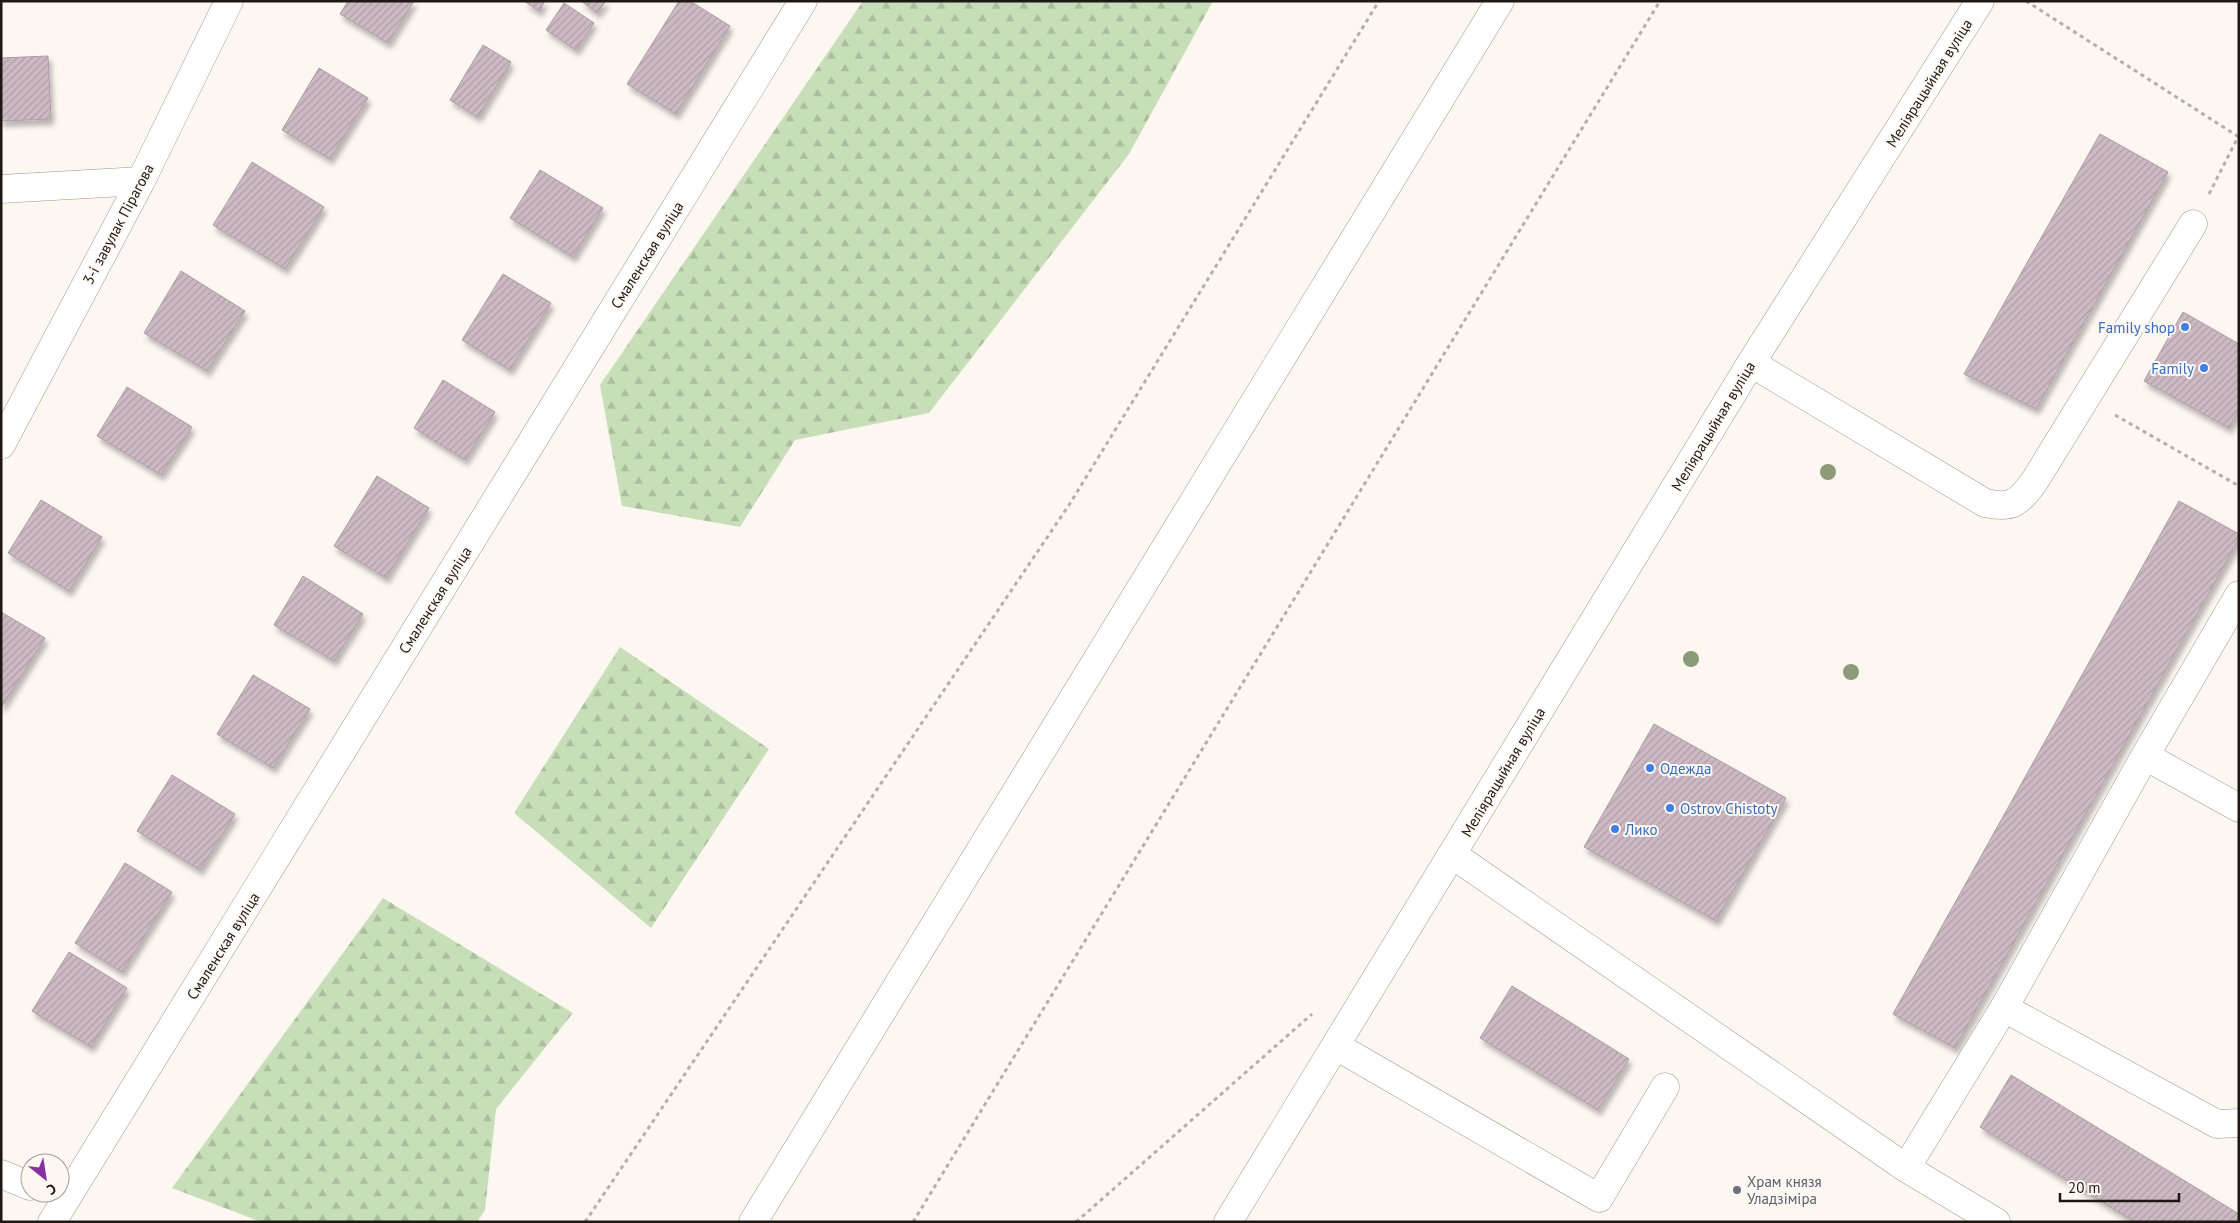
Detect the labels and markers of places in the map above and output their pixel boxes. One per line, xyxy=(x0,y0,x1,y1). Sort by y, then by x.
place label: Family shop xyxy=(2098,318,2175,337)
marker: Family shop xyxy=(2179,321,2191,333)
place label: Family xyxy=(2151,359,2194,378)
marker: Family xyxy=(2198,362,2210,374)
place label: Одежда xyxy=(1660,759,1711,778)
marker: Одежда xyxy=(1644,762,1656,774)
place label: Ostrov Chistoty xyxy=(1680,799,1777,818)
marker: Ostrov Chistoty xyxy=(1664,802,1676,814)
place label: Лико xyxy=(1624,820,1658,839)
marker: Лико xyxy=(1609,823,1621,835)
place label: Храм князя Уладзіміра xyxy=(1747,1172,1822,1208)
marker: Храм князя Уладзіміра xyxy=(1731,1184,1743,1196)

